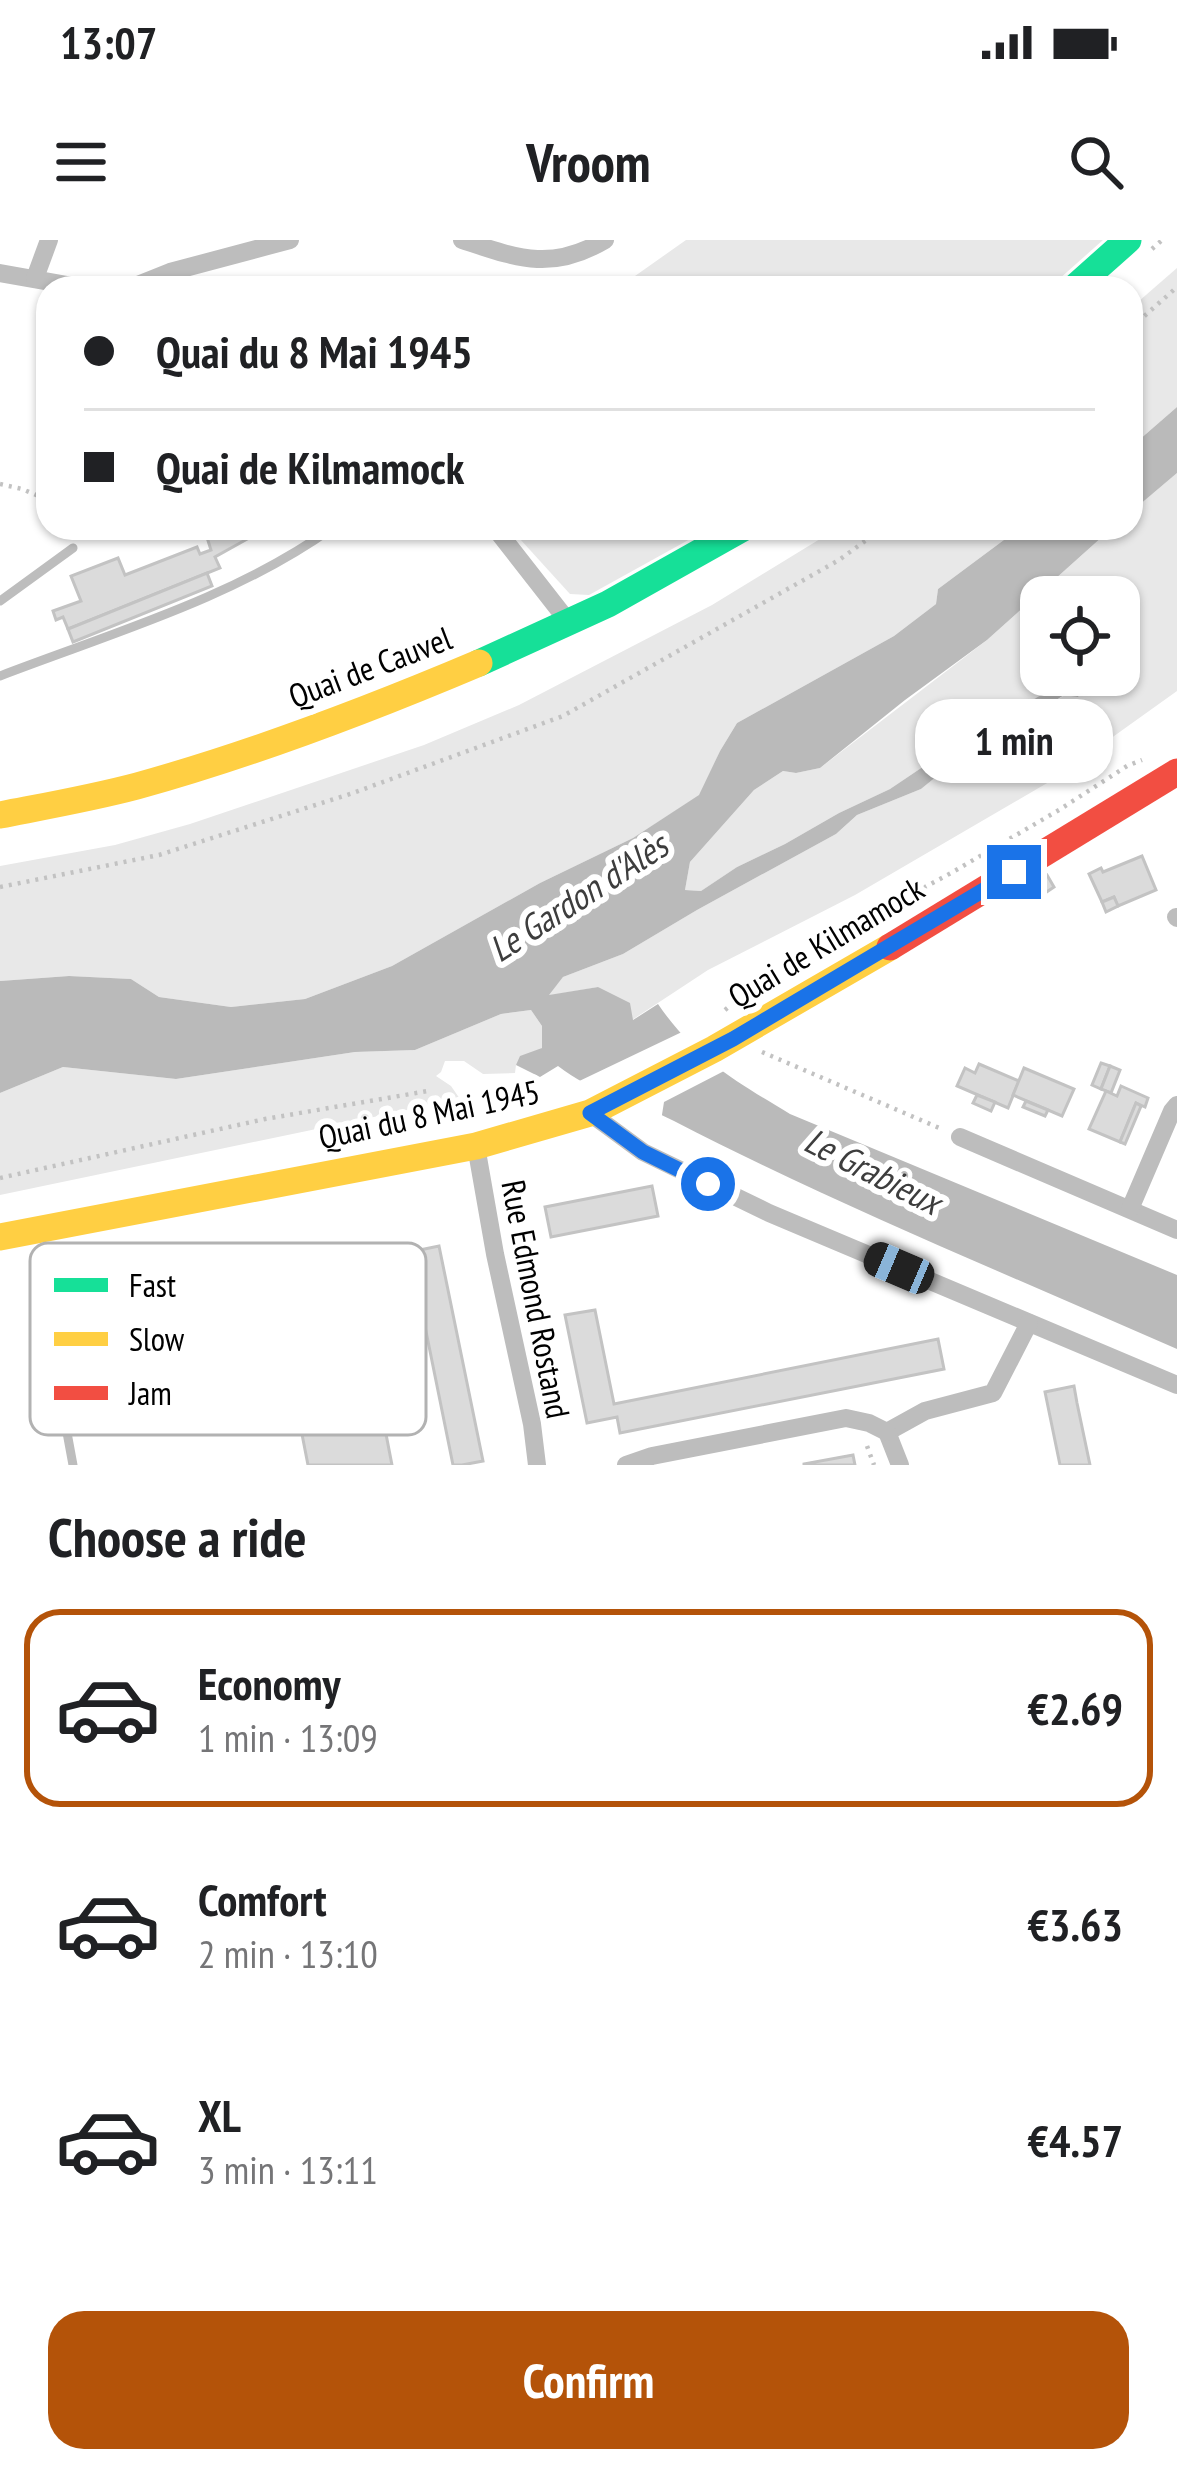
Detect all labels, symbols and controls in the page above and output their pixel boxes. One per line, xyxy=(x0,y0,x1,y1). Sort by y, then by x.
text: 13:07 xyxy=(60,13,157,71)
text: Vroom xyxy=(526,127,651,197)
icon: menu xyxy=(48,129,114,195)
icon: search xyxy=(1063,129,1129,195)
text: Quai du 8 Mai 1945 xyxy=(156,322,473,380)
text: Quai de Kilmamock xyxy=(156,438,464,496)
map controls xyxy=(1020,576,1140,696)
button: locate xyxy=(1020,576,1140,696)
street label: Quai de Cauvel xyxy=(282,616,458,717)
callout: 1 min xyxy=(915,698,1113,782)
text: 1 min xyxy=(975,715,1053,766)
water label: Le Gardon d'Alès xyxy=(480,819,679,972)
route end xyxy=(987,845,1041,899)
street label: Quai de Kilmamock xyxy=(720,866,932,1017)
street label: Quai du 8 Mai 1945 xyxy=(314,1069,543,1158)
water label: Le Grabieux xyxy=(797,1116,953,1227)
route start xyxy=(681,1157,735,1211)
street label: Rue Edmond Rostand xyxy=(492,1176,581,1422)
car xyxy=(859,1237,939,1299)
legend xyxy=(30,1243,426,1435)
text: Fast xyxy=(129,1263,176,1306)
text: Slow xyxy=(129,1317,185,1360)
text: Jam xyxy=(128,1371,172,1414)
text: Choose a ride xyxy=(48,1502,307,1572)
icon: car xyxy=(54,1654,162,1762)
text: Economy xyxy=(198,1654,341,1712)
text: €2.69 xyxy=(1027,1679,1123,1737)
text: 1 min · 13:09 xyxy=(198,1712,378,1763)
icon: car xyxy=(54,1870,162,1978)
text: Comfort xyxy=(198,1870,327,1928)
text: €3.63 xyxy=(1027,1895,1123,1953)
text: 2 min · 13:10 xyxy=(198,1928,378,1979)
icon: car xyxy=(54,2086,162,2194)
text: XL xyxy=(198,2086,241,2144)
text: €4.57 xyxy=(1027,2111,1123,2169)
text: 3 min · 13:11 xyxy=(198,2144,378,2195)
button: Confirm xyxy=(48,2311,1129,2449)

